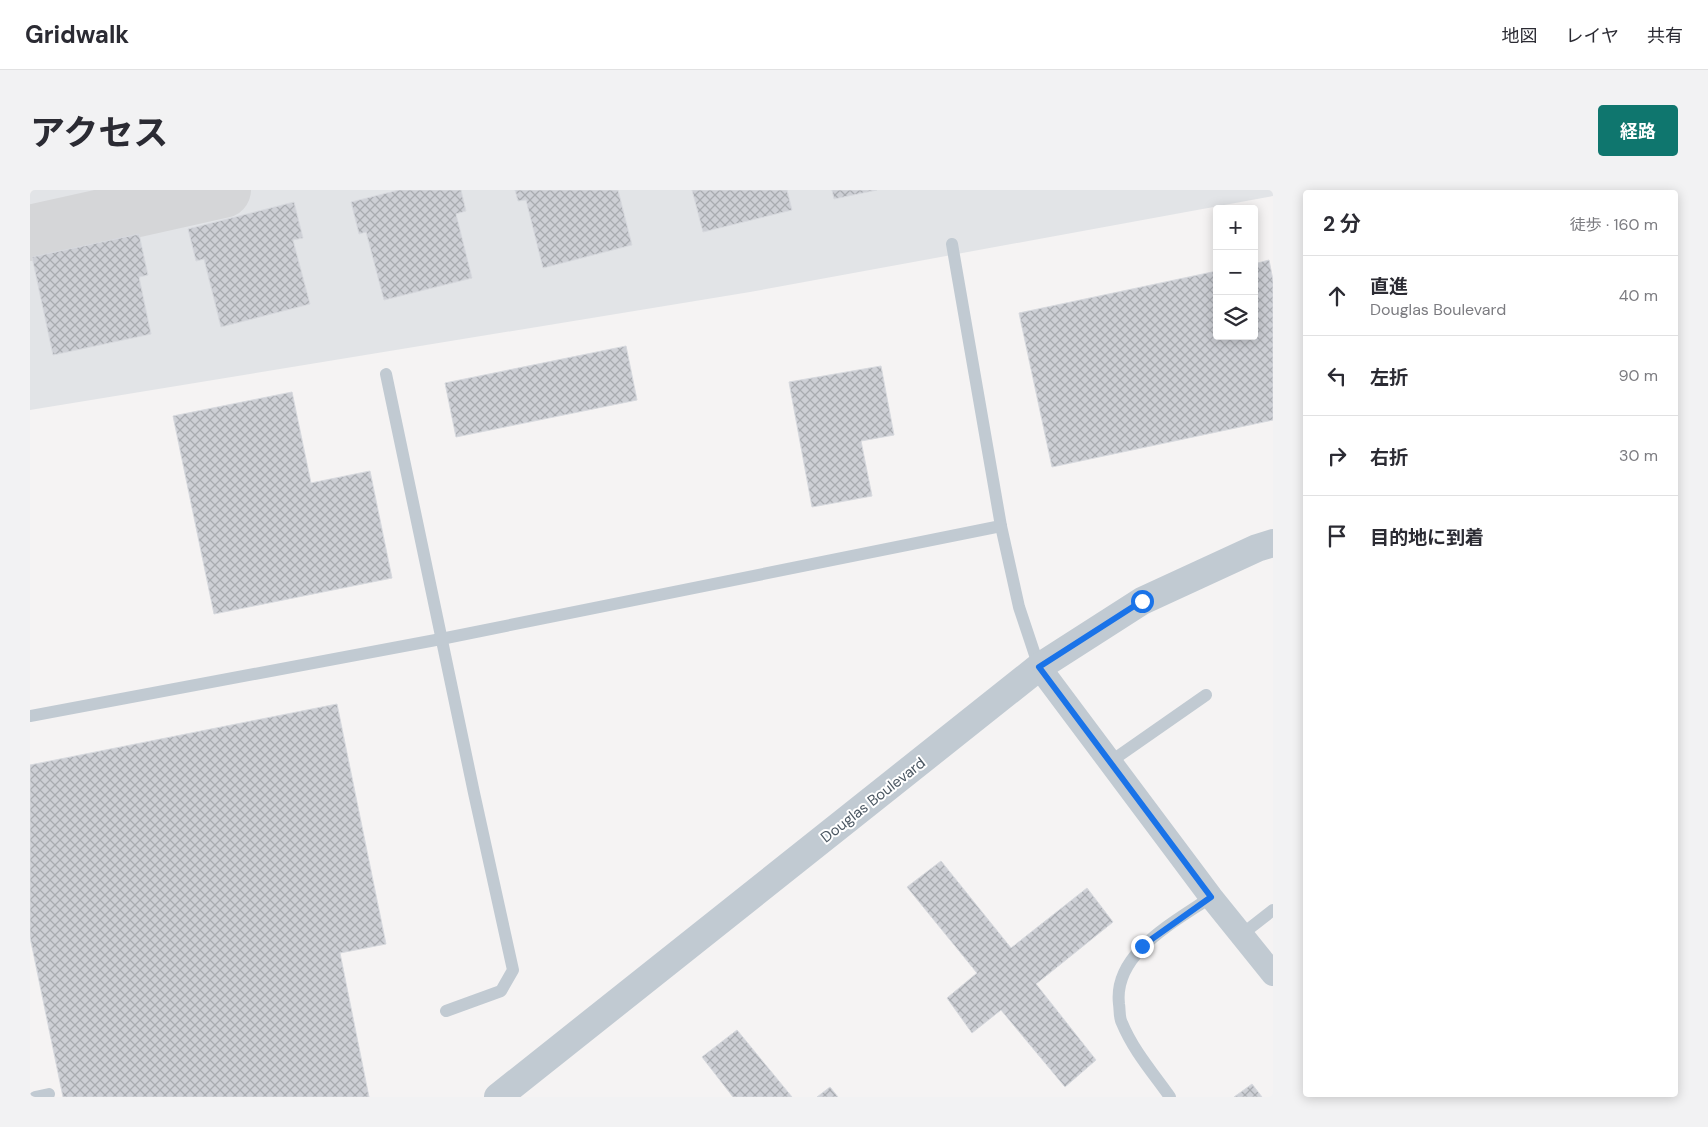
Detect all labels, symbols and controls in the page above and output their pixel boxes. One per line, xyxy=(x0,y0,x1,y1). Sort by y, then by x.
text: Gridwalk xyxy=(25,19,129,50)
text: 地図 xyxy=(1502,24,1538,48)
text: レイヤ xyxy=(1566,24,1619,48)
text: 共有 xyxy=(1647,24,1683,48)
button: 経路 xyxy=(1598,105,1678,156)
text: アクセス xyxy=(30,110,168,156)
map controls xyxy=(1213,205,1258,340)
button: + xyxy=(1213,205,1258,250)
text: 2 分 xyxy=(1323,210,1361,238)
text: 徒歩 · 160 m xyxy=(1570,214,1658,235)
button: − xyxy=(1213,250,1258,295)
text: 直進 xyxy=(1370,274,1408,299)
icon: ahead xyxy=(1323,282,1351,310)
text: 40 m xyxy=(1619,285,1658,306)
button: layers xyxy=(1213,295,1258,340)
text: Douglas Boulevard xyxy=(1370,299,1506,320)
icon: left xyxy=(1323,362,1351,390)
text: 左折 xyxy=(1370,365,1408,390)
text: 90 m xyxy=(1618,365,1658,386)
icon: right xyxy=(1323,442,1351,470)
text: 右折 xyxy=(1370,445,1408,470)
text: 30 m xyxy=(1619,445,1658,466)
icon: arrive xyxy=(1323,522,1351,550)
text: 目的地に到着 xyxy=(1370,525,1484,550)
route start xyxy=(1131,590,1154,613)
street label: Douglas Boulevard xyxy=(817,753,929,847)
route end xyxy=(1131,935,1154,958)

